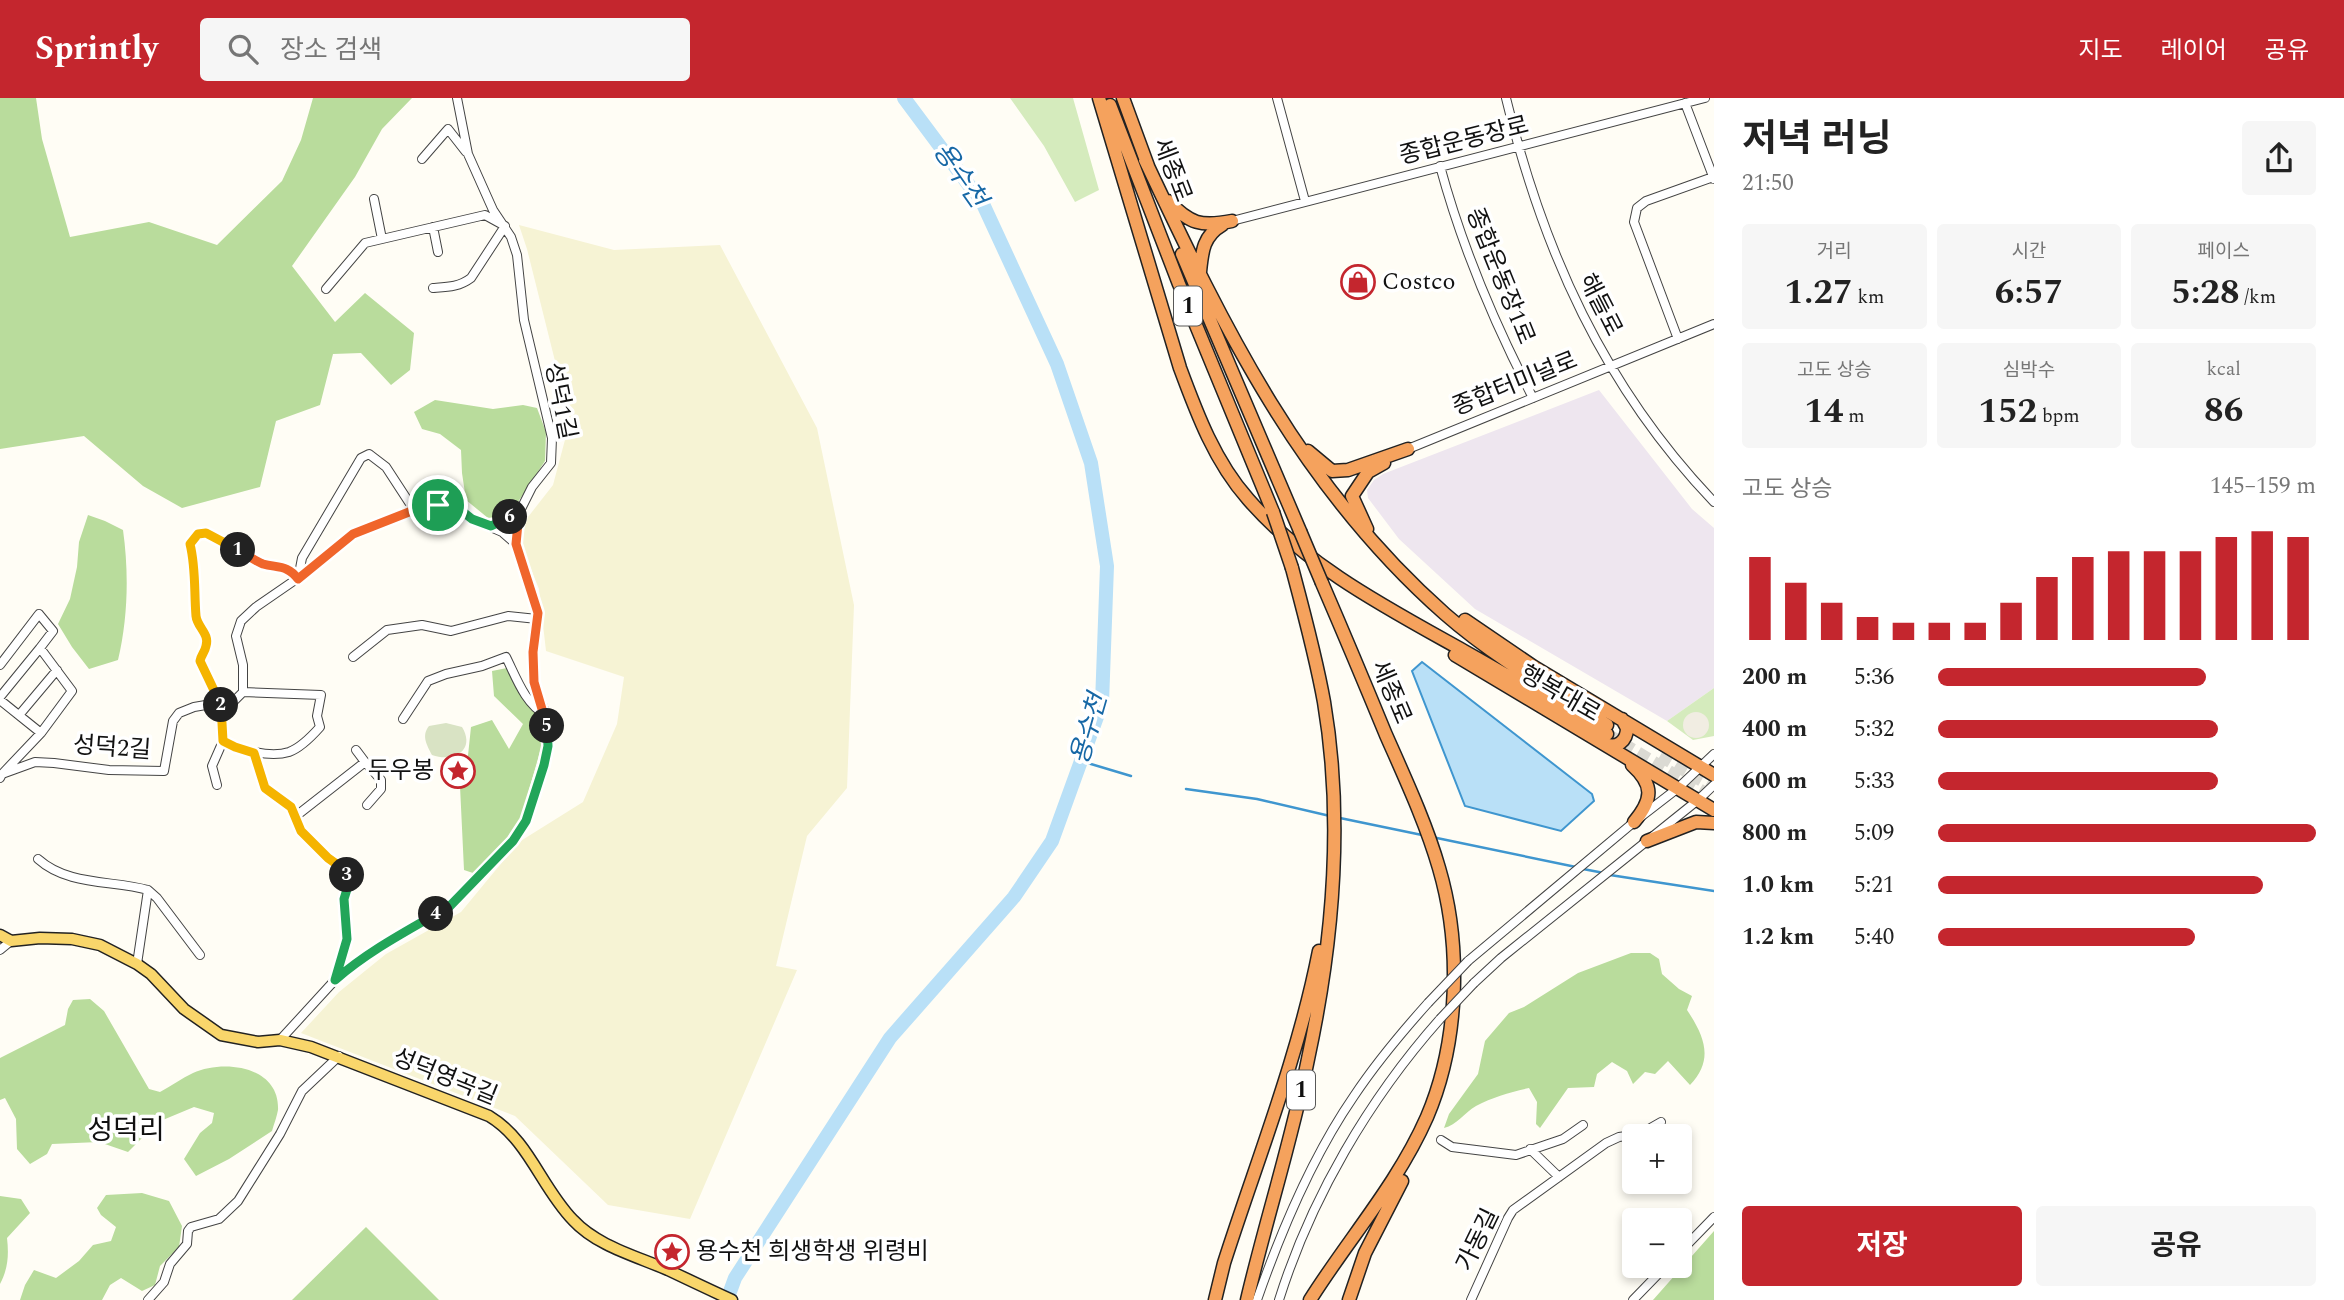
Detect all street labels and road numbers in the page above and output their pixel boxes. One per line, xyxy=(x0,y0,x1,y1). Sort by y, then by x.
street label: 종합운동장로 xyxy=(1395,108,1533,174)
street label: 세종로 xyxy=(1143,133,1201,207)
street label: 종합운동장1로 xyxy=(1456,202,1544,350)
street label: 해들로 xyxy=(1569,267,1631,343)
road number: 1 xyxy=(1174,286,1202,326)
street label: 종합터미널로 xyxy=(1447,342,1583,426)
street label: 성덕1길 xyxy=(535,359,585,443)
street label: 세종로 xyxy=(1361,654,1421,730)
street label: 행복대로 xyxy=(1513,656,1607,732)
street label: 성덕2길 xyxy=(72,727,152,769)
street label: 성덕영곡길 xyxy=(387,1040,503,1114)
road number: 1 xyxy=(1287,1071,1315,1110)
street label: 가동길 xyxy=(1447,1202,1509,1278)

